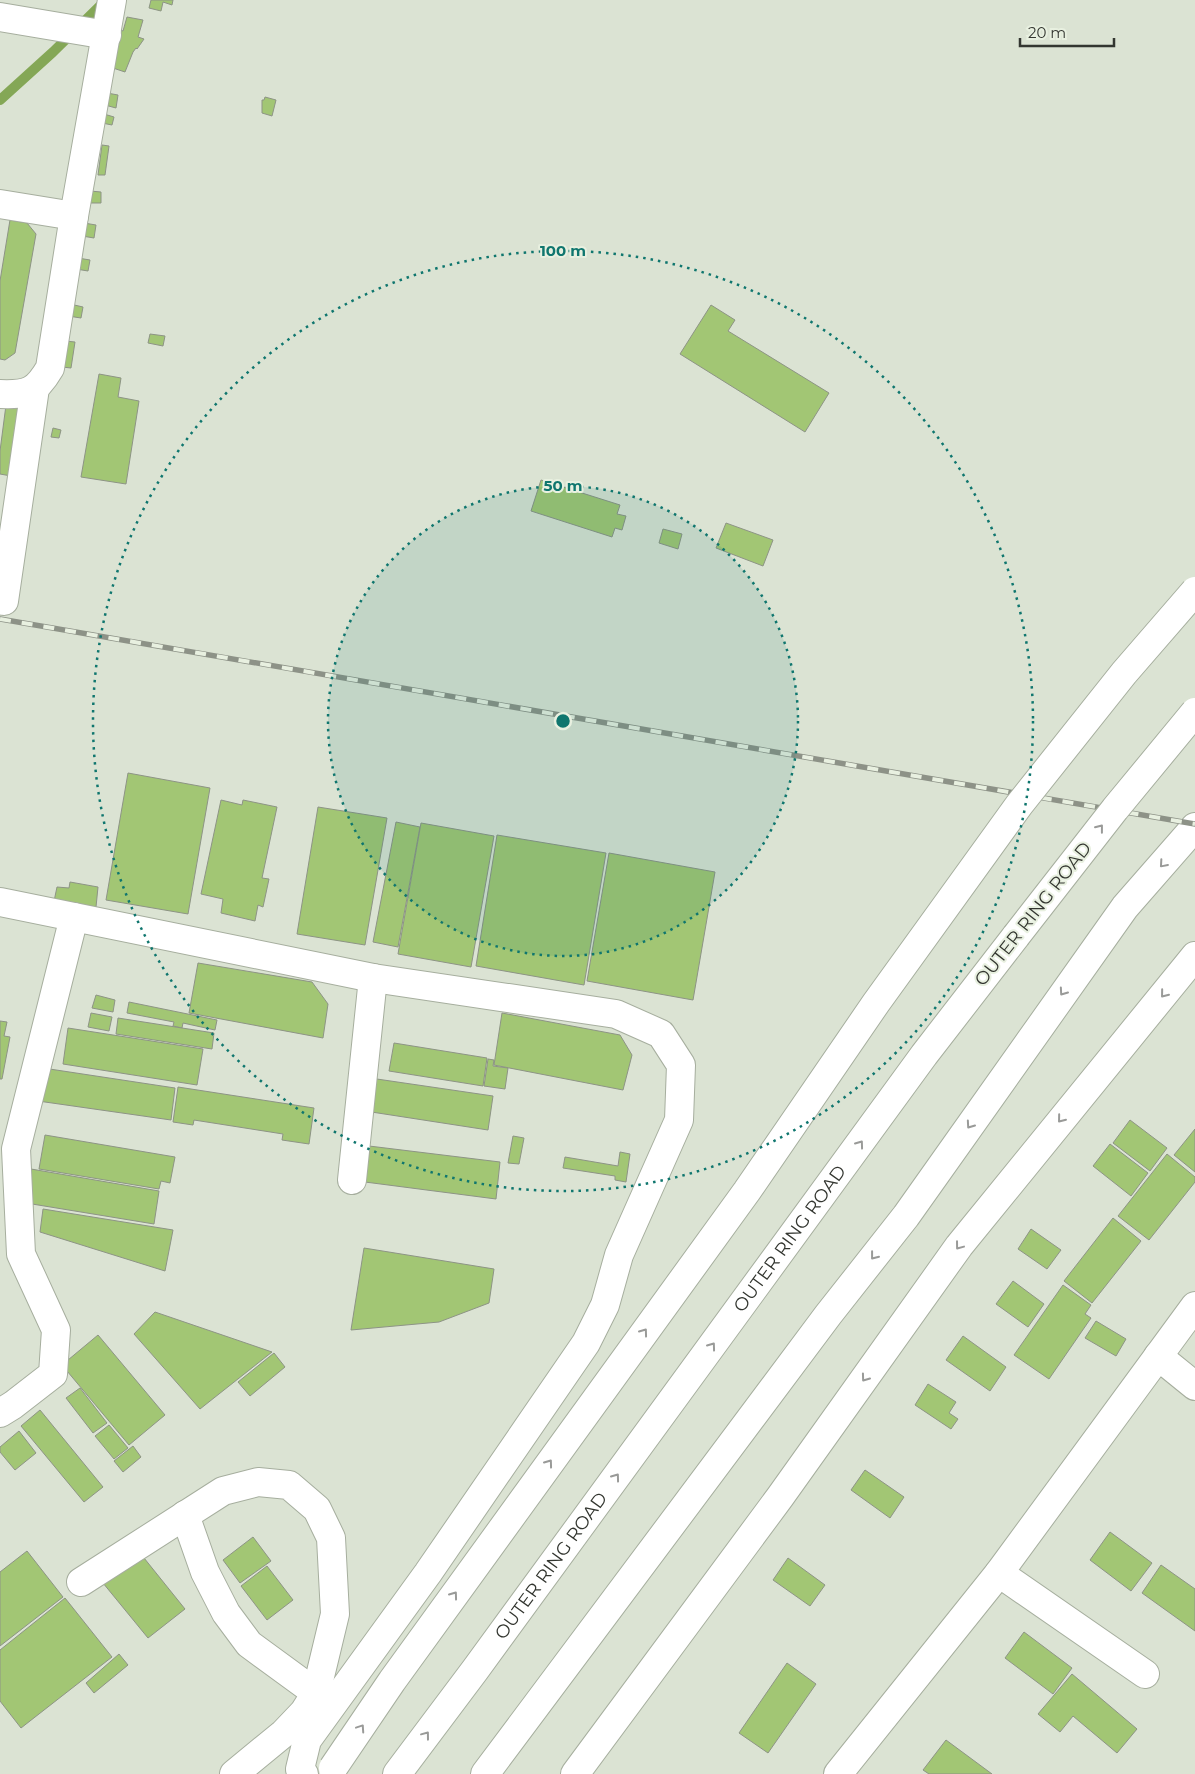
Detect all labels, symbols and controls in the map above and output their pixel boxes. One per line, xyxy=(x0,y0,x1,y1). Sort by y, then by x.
scale bar xyxy=(1020,15,1114,47)
text: 20 m xyxy=(1028,23,1066,42)
text: 100 m xyxy=(540,241,586,260)
text: 50 m xyxy=(543,476,583,495)
centre of rings xyxy=(554,712,572,730)
one-way arrow xyxy=(1094,824,1103,834)
street label: OUTER RING ROAD xyxy=(970,838,1096,990)
one-way arrow xyxy=(1160,858,1169,867)
one-way arrow xyxy=(1060,986,1069,996)
one-way arrow xyxy=(1161,988,1170,997)
one-way arrow xyxy=(1058,1114,1067,1123)
one-way arrow xyxy=(967,1119,976,1129)
one-way arrow xyxy=(854,1141,862,1150)
street label: OUTER RING ROAD xyxy=(729,1161,851,1317)
one-way arrow xyxy=(957,1240,965,1249)
one-way arrow xyxy=(871,1250,880,1260)
one-way arrow xyxy=(638,1328,647,1338)
one-way arrow xyxy=(706,1342,715,1352)
one-way arrow xyxy=(862,1372,871,1382)
one-way arrow xyxy=(543,1459,552,1469)
one-way arrow xyxy=(610,1473,619,1483)
street label: OUTER RING ROAD xyxy=(490,1488,612,1644)
one-way arrow xyxy=(448,1591,457,1601)
one-way arrow xyxy=(355,1724,364,1734)
one-way arrow xyxy=(421,1732,429,1741)

